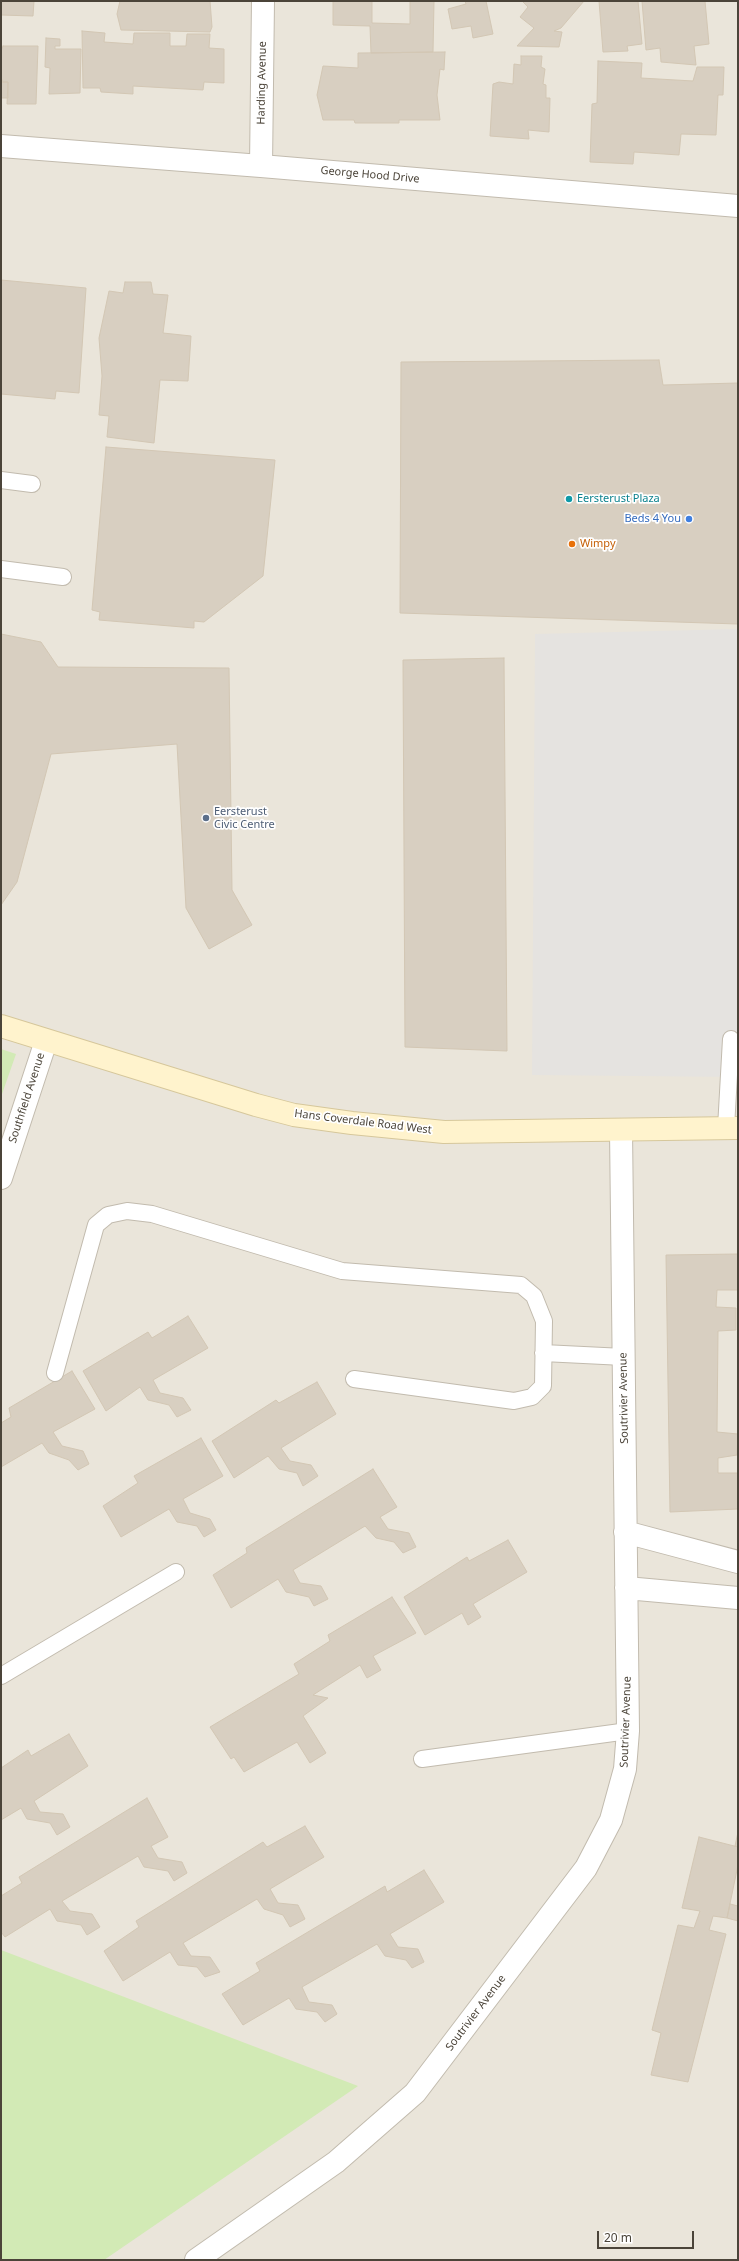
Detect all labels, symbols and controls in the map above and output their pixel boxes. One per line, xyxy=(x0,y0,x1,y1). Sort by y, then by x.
street label: Harding Avenue xyxy=(255,41,269,125)
street label: George Hood Drive xyxy=(320,164,420,186)
place label: Eersterust Plaza xyxy=(577,492,660,506)
marker: Eersterust Plaza xyxy=(564,494,574,504)
place label: Beds 4 You xyxy=(624,512,681,526)
marker: Beds 4 You xyxy=(684,514,694,524)
place label: Wimpy xyxy=(580,537,616,551)
marker: Wimpy xyxy=(567,539,577,549)
place label: Eersterust Civic Centre xyxy=(214,805,275,831)
marker: Eersterust Civic Centre xyxy=(201,813,211,823)
street label: Southfield Avenue xyxy=(6,1051,48,1145)
street label: Hans Coverdale Road West xyxy=(294,1107,432,1137)
street label: Soutrivier Avenue xyxy=(617,1352,631,1444)
street label: Soutrivier Avenue xyxy=(618,1676,634,1768)
street label: Soutrivier Avenue xyxy=(443,1972,509,2054)
scale bar xyxy=(599,2223,696,2249)
text: 20 m xyxy=(604,2229,632,2246)

